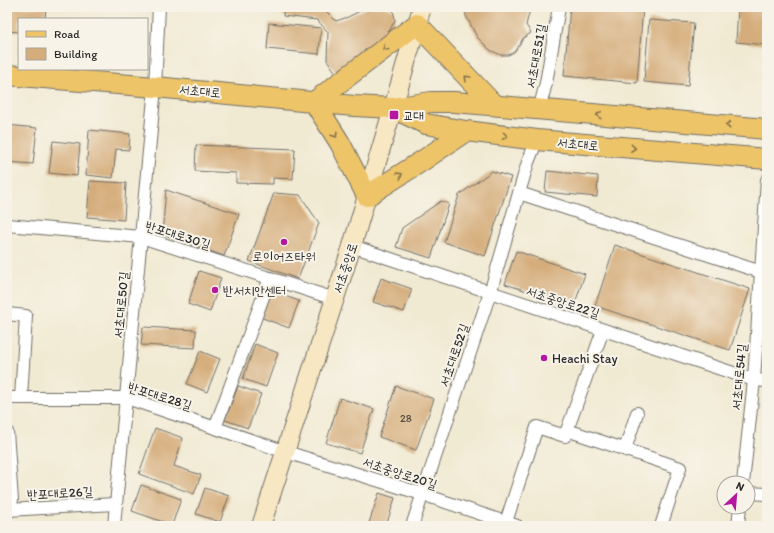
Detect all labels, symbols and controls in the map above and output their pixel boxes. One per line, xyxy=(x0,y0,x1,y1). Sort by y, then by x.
legend xyxy=(18,18,148,70)
street label: 서초대로51길 xyxy=(523,23,549,89)
text: Road xyxy=(54,27,80,41)
one-way arrow xyxy=(383,43,390,50)
text: Building xyxy=(54,47,98,61)
one-way arrow xyxy=(464,75,472,83)
street label: 서초대로 xyxy=(179,82,221,100)
place label: 교대 xyxy=(403,108,424,123)
marker: 교대 xyxy=(388,109,400,121)
one-way arrow xyxy=(596,110,602,119)
one-way arrow xyxy=(725,121,731,130)
one-way arrow xyxy=(330,130,337,137)
one-way arrow xyxy=(502,131,508,140)
street label: 서초대로 xyxy=(557,135,599,153)
one-way arrow xyxy=(630,144,636,153)
one-way arrow xyxy=(396,172,403,179)
street label: 반포대로30길 xyxy=(144,218,212,252)
marker: 로이어즈타워 xyxy=(279,237,289,247)
street label: 서초중앙로 xyxy=(330,241,360,295)
place label: 로이어즈타워 xyxy=(253,249,315,264)
street label: 서초대로50길 xyxy=(111,271,131,339)
place label: 반서치안센터 xyxy=(223,283,286,298)
street label: 서초중앙로22길 xyxy=(524,283,602,321)
marker: 반서치안센터 xyxy=(210,285,220,295)
street label: 서초대로52길 xyxy=(436,321,472,389)
street label: 서초대로54길 xyxy=(729,343,749,411)
place label: Heachi Stay xyxy=(552,351,618,366)
marker: Heachi Stay xyxy=(539,353,549,363)
street label: 반포대로28길 xyxy=(126,379,194,413)
house number: 28 xyxy=(400,412,412,425)
street label: 서초중앙로20길 xyxy=(361,454,439,492)
north arrow xyxy=(716,475,756,515)
text: N xyxy=(734,479,746,494)
street label: 반포대로26길 xyxy=(27,484,93,502)

